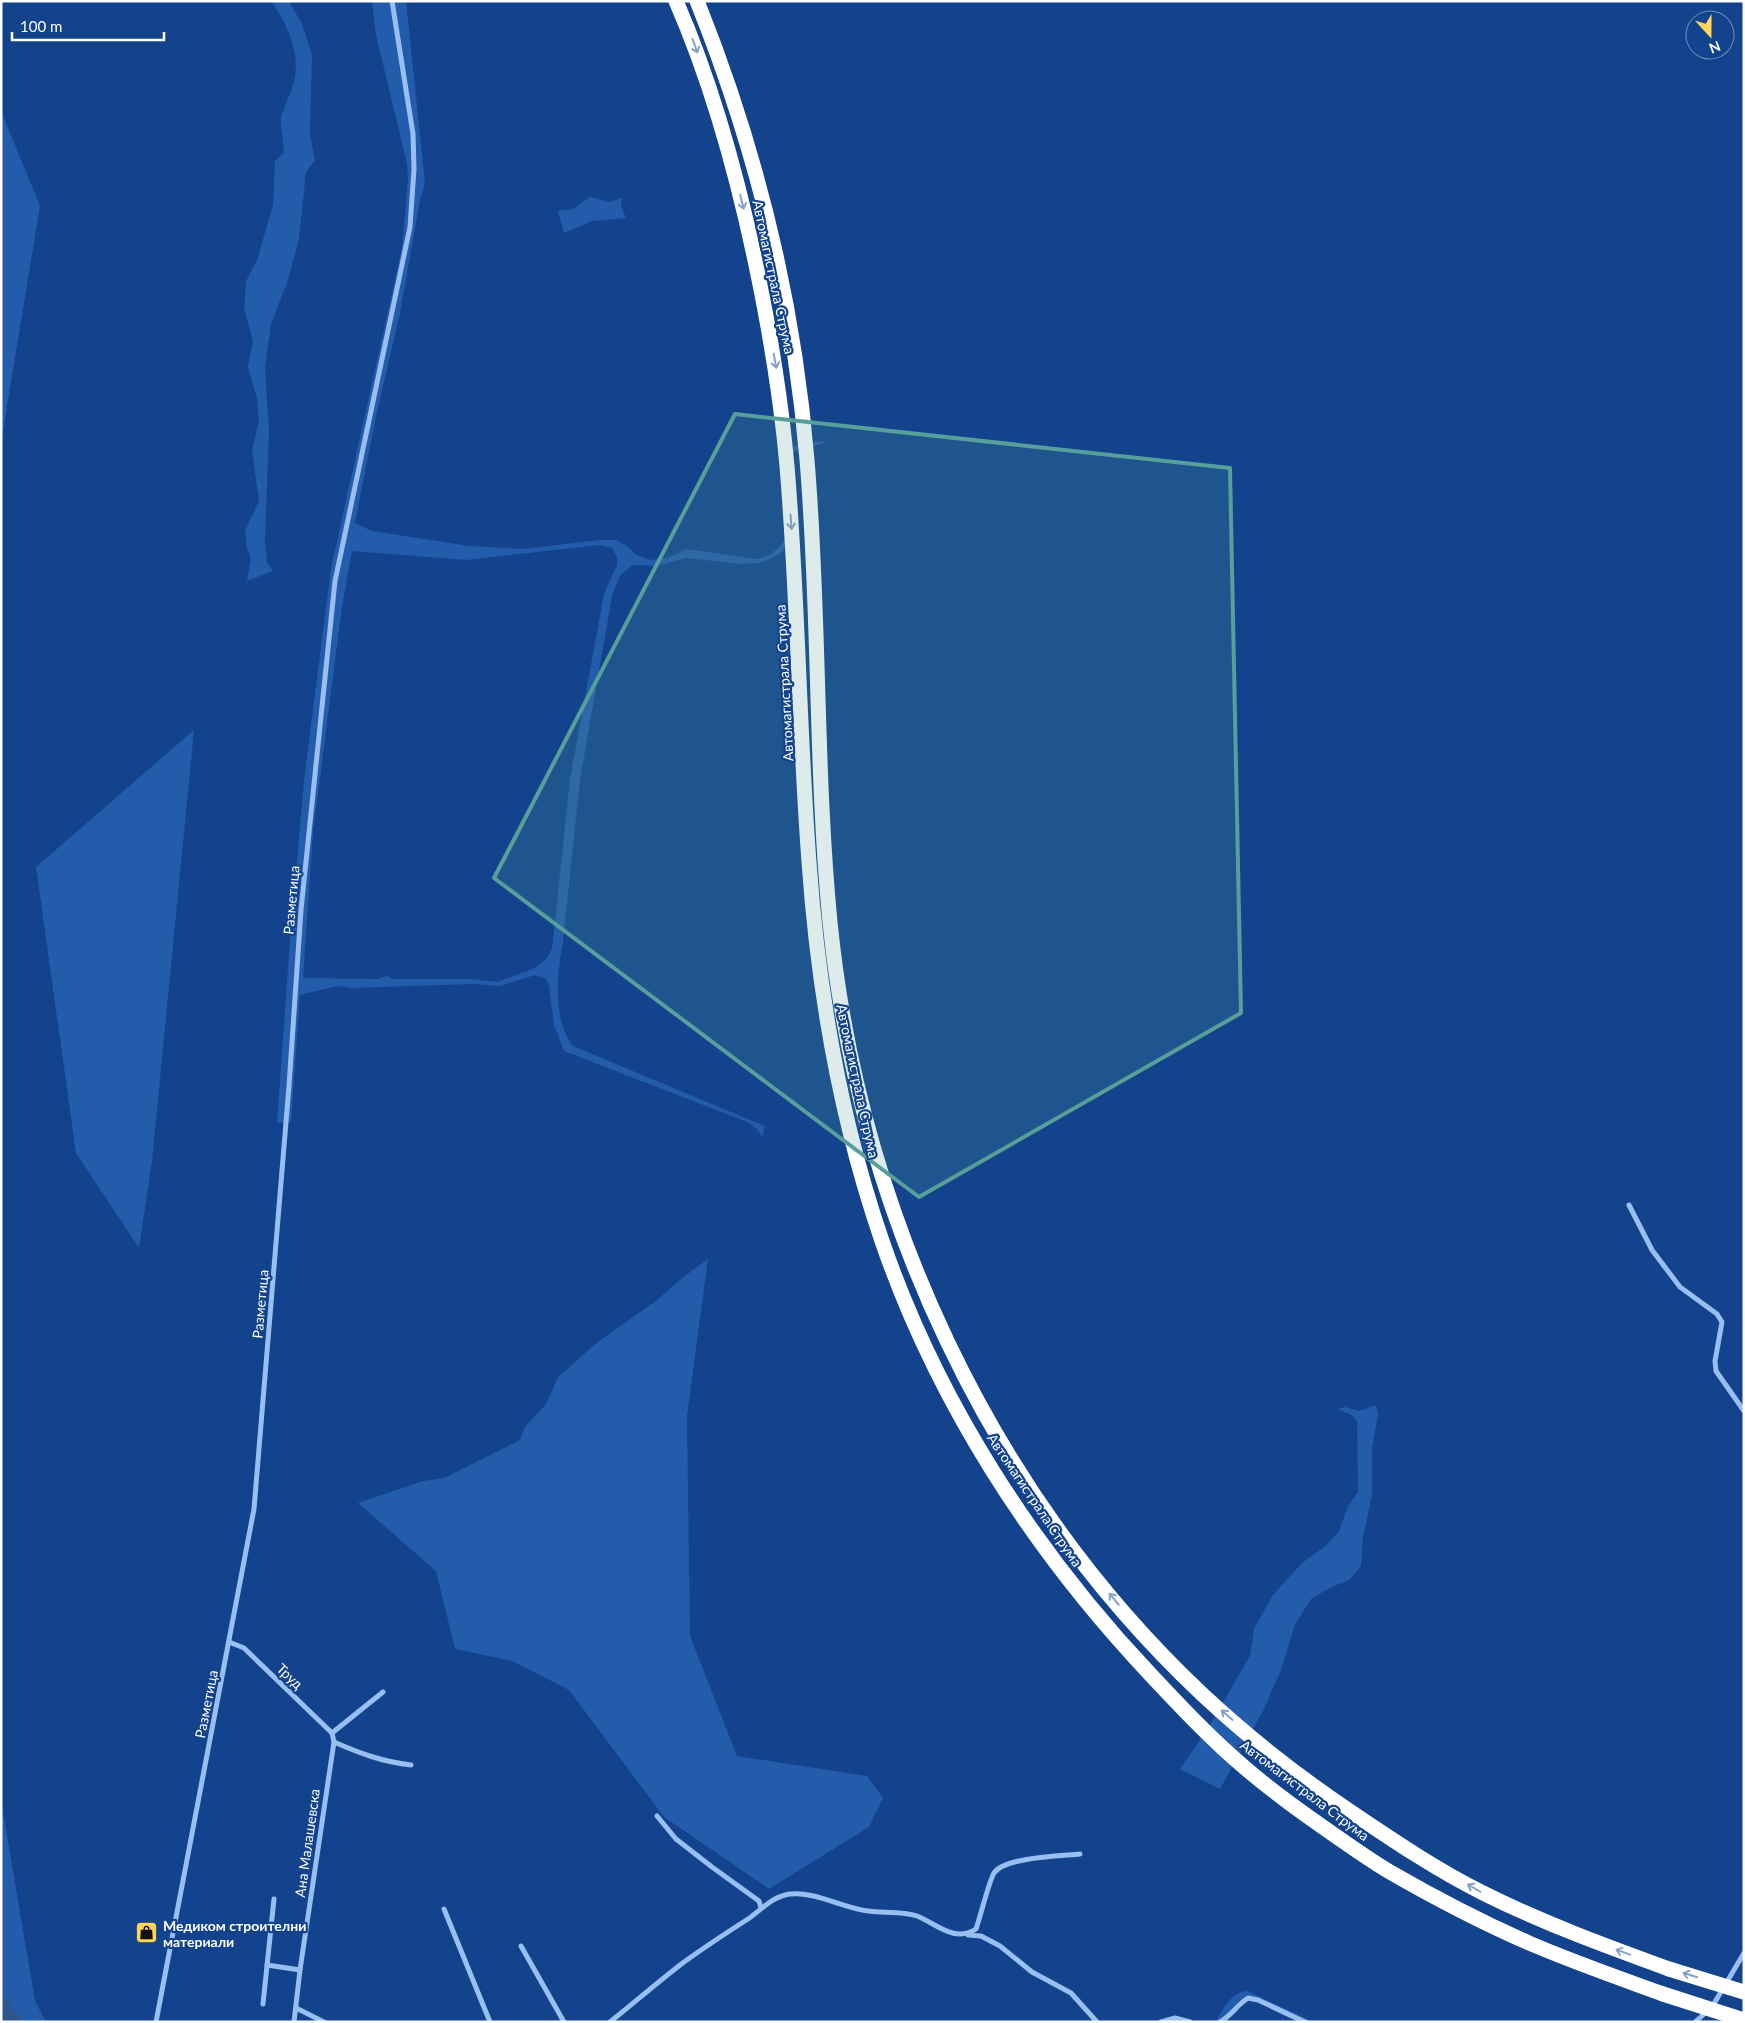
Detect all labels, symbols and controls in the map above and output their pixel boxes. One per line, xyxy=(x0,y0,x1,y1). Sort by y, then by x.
scale bar xyxy=(12,10,165,42)
north arrow xyxy=(1685,10,1735,60)
text: 100 m xyxy=(20,17,62,35)
one-way arrow xyxy=(691,38,700,54)
text: N xyxy=(1707,38,1723,57)
one-way arrow xyxy=(738,193,747,209)
street label: Автомагистрала Струма xyxy=(749,199,799,355)
one-way arrow xyxy=(770,352,780,368)
one-way arrow xyxy=(787,514,796,530)
street label: Автомагистрала Струма xyxy=(771,604,797,762)
street label: Разметица xyxy=(280,865,302,935)
street label: Автомагистрала Струма xyxy=(833,1003,883,1159)
street label: Разметица xyxy=(249,1269,271,1339)
street label: Автомагистрала Струма xyxy=(984,1430,1086,1570)
one-way arrow xyxy=(1108,1592,1119,1605)
street label: Труд xyxy=(273,1660,307,1693)
street label: Разметица xyxy=(191,1668,221,1740)
one-way arrow xyxy=(1220,1709,1233,1721)
street label: Автомагистрала Струма xyxy=(1237,1736,1373,1844)
street label: Ана Малашевска xyxy=(291,1788,323,1898)
one-way arrow xyxy=(1467,1883,1482,1892)
place label: Медиком строителни материали xyxy=(163,1917,306,1950)
shop icon: Медиком строителни материали xyxy=(135,1921,159,1945)
one-way arrow xyxy=(1616,1947,1631,1956)
one-way arrow xyxy=(1682,1970,1698,1979)

